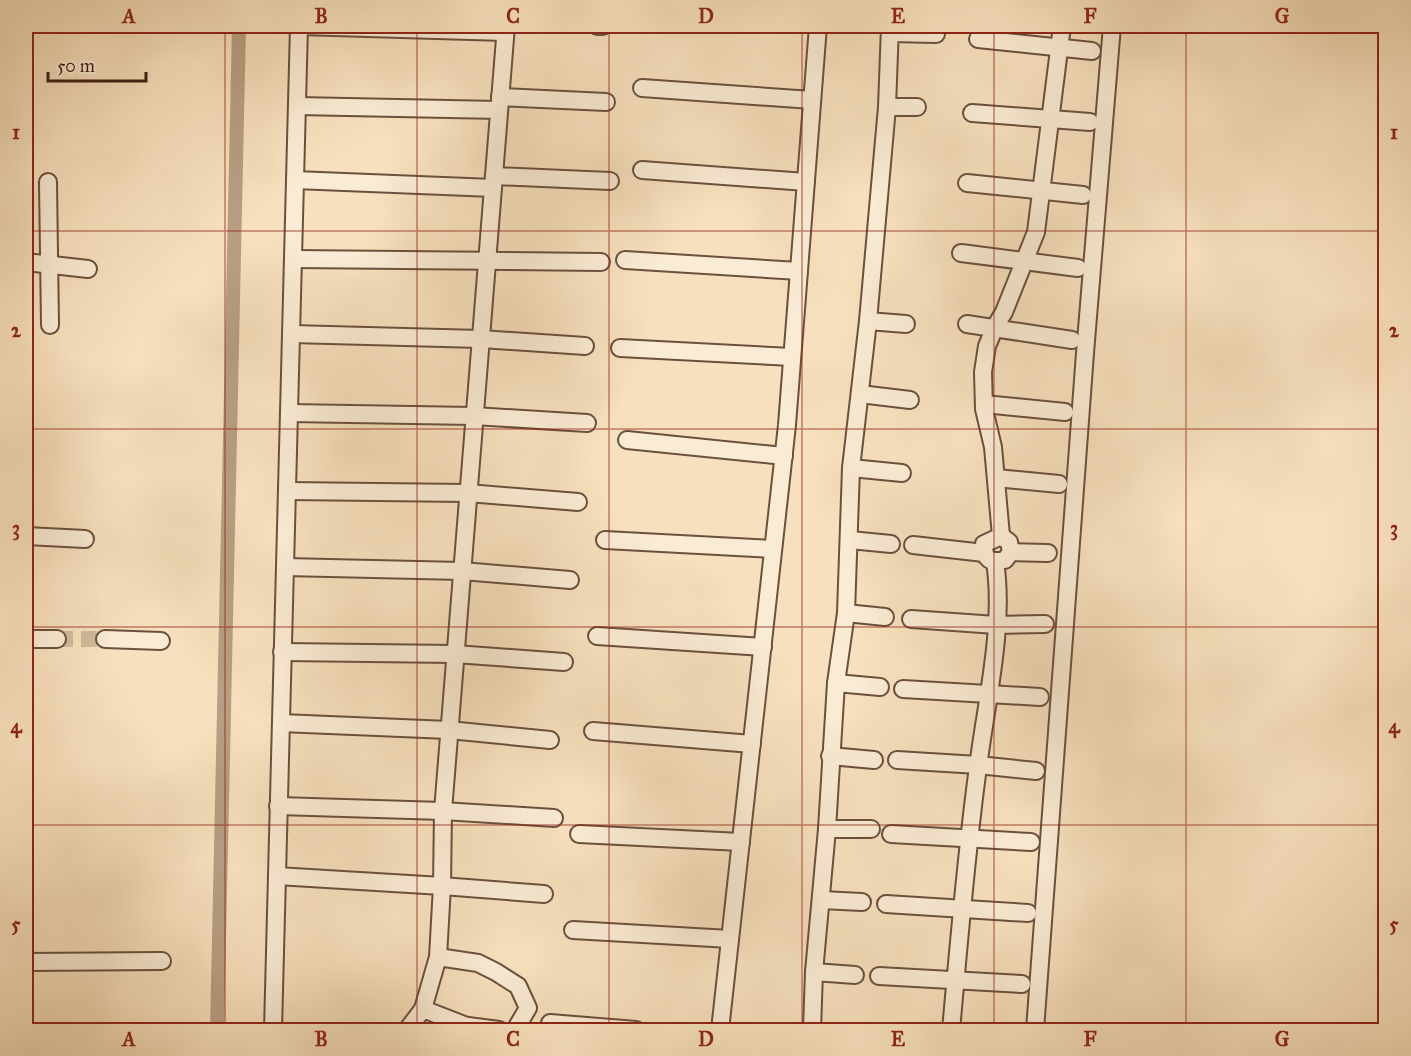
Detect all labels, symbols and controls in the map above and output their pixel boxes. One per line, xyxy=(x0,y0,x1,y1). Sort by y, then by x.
text: A xyxy=(120,4,136,28)
text: B xyxy=(314,4,328,28)
text: C xyxy=(506,4,520,28)
text: D xyxy=(698,4,714,28)
text: E xyxy=(891,4,906,28)
text: F xyxy=(1083,4,1097,28)
text: G xyxy=(1275,4,1290,28)
scale bar xyxy=(48,45,146,83)
text: 50 m xyxy=(57,55,95,77)
text: 1 xyxy=(12,120,20,144)
text: 1 xyxy=(1390,120,1398,144)
text: 2 xyxy=(11,318,22,342)
text: 2 xyxy=(1389,318,1400,342)
text: 3 xyxy=(12,516,20,541)
text: 3 xyxy=(1390,516,1398,541)
text: 4 xyxy=(10,714,22,739)
text: 4 xyxy=(1388,714,1400,739)
text: 5 xyxy=(11,912,21,936)
text: 5 xyxy=(1389,912,1399,936)
text: A xyxy=(120,1027,136,1051)
text: B xyxy=(314,1027,328,1051)
text: C xyxy=(506,1027,520,1051)
text: D xyxy=(698,1027,714,1051)
text: E xyxy=(891,1027,906,1051)
text: F xyxy=(1083,1027,1097,1051)
text: G xyxy=(1275,1027,1290,1051)

